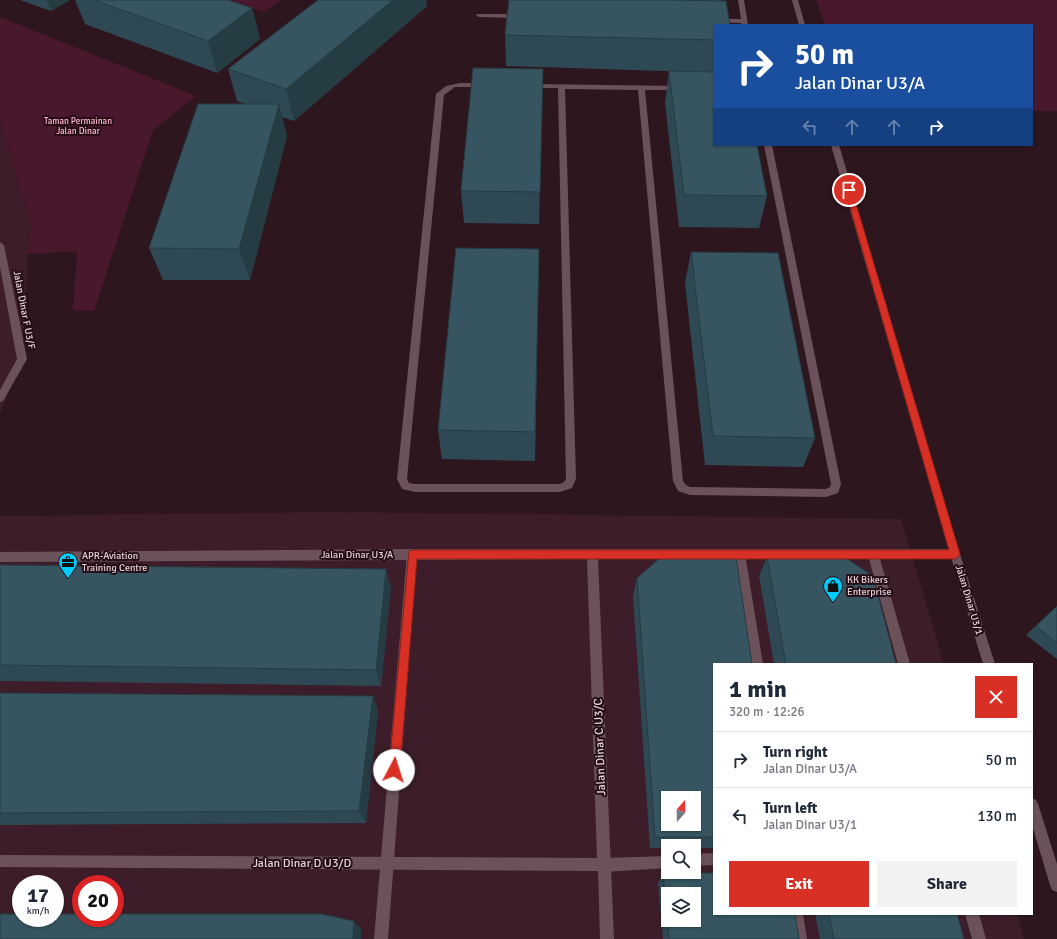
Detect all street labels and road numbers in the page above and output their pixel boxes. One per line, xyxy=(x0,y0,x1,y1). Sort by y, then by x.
street label: Jalan Dinar F U3/F xyxy=(11,270,37,350)
street label: Jalan Dinar U3/A xyxy=(321,549,393,561)
street label: Jalan Dinar U3/1 xyxy=(953,564,985,636)
street label: Jalan Dinar C U3/C xyxy=(591,698,609,796)
street label: Jalan Dinar D U3/D xyxy=(253,856,351,871)

